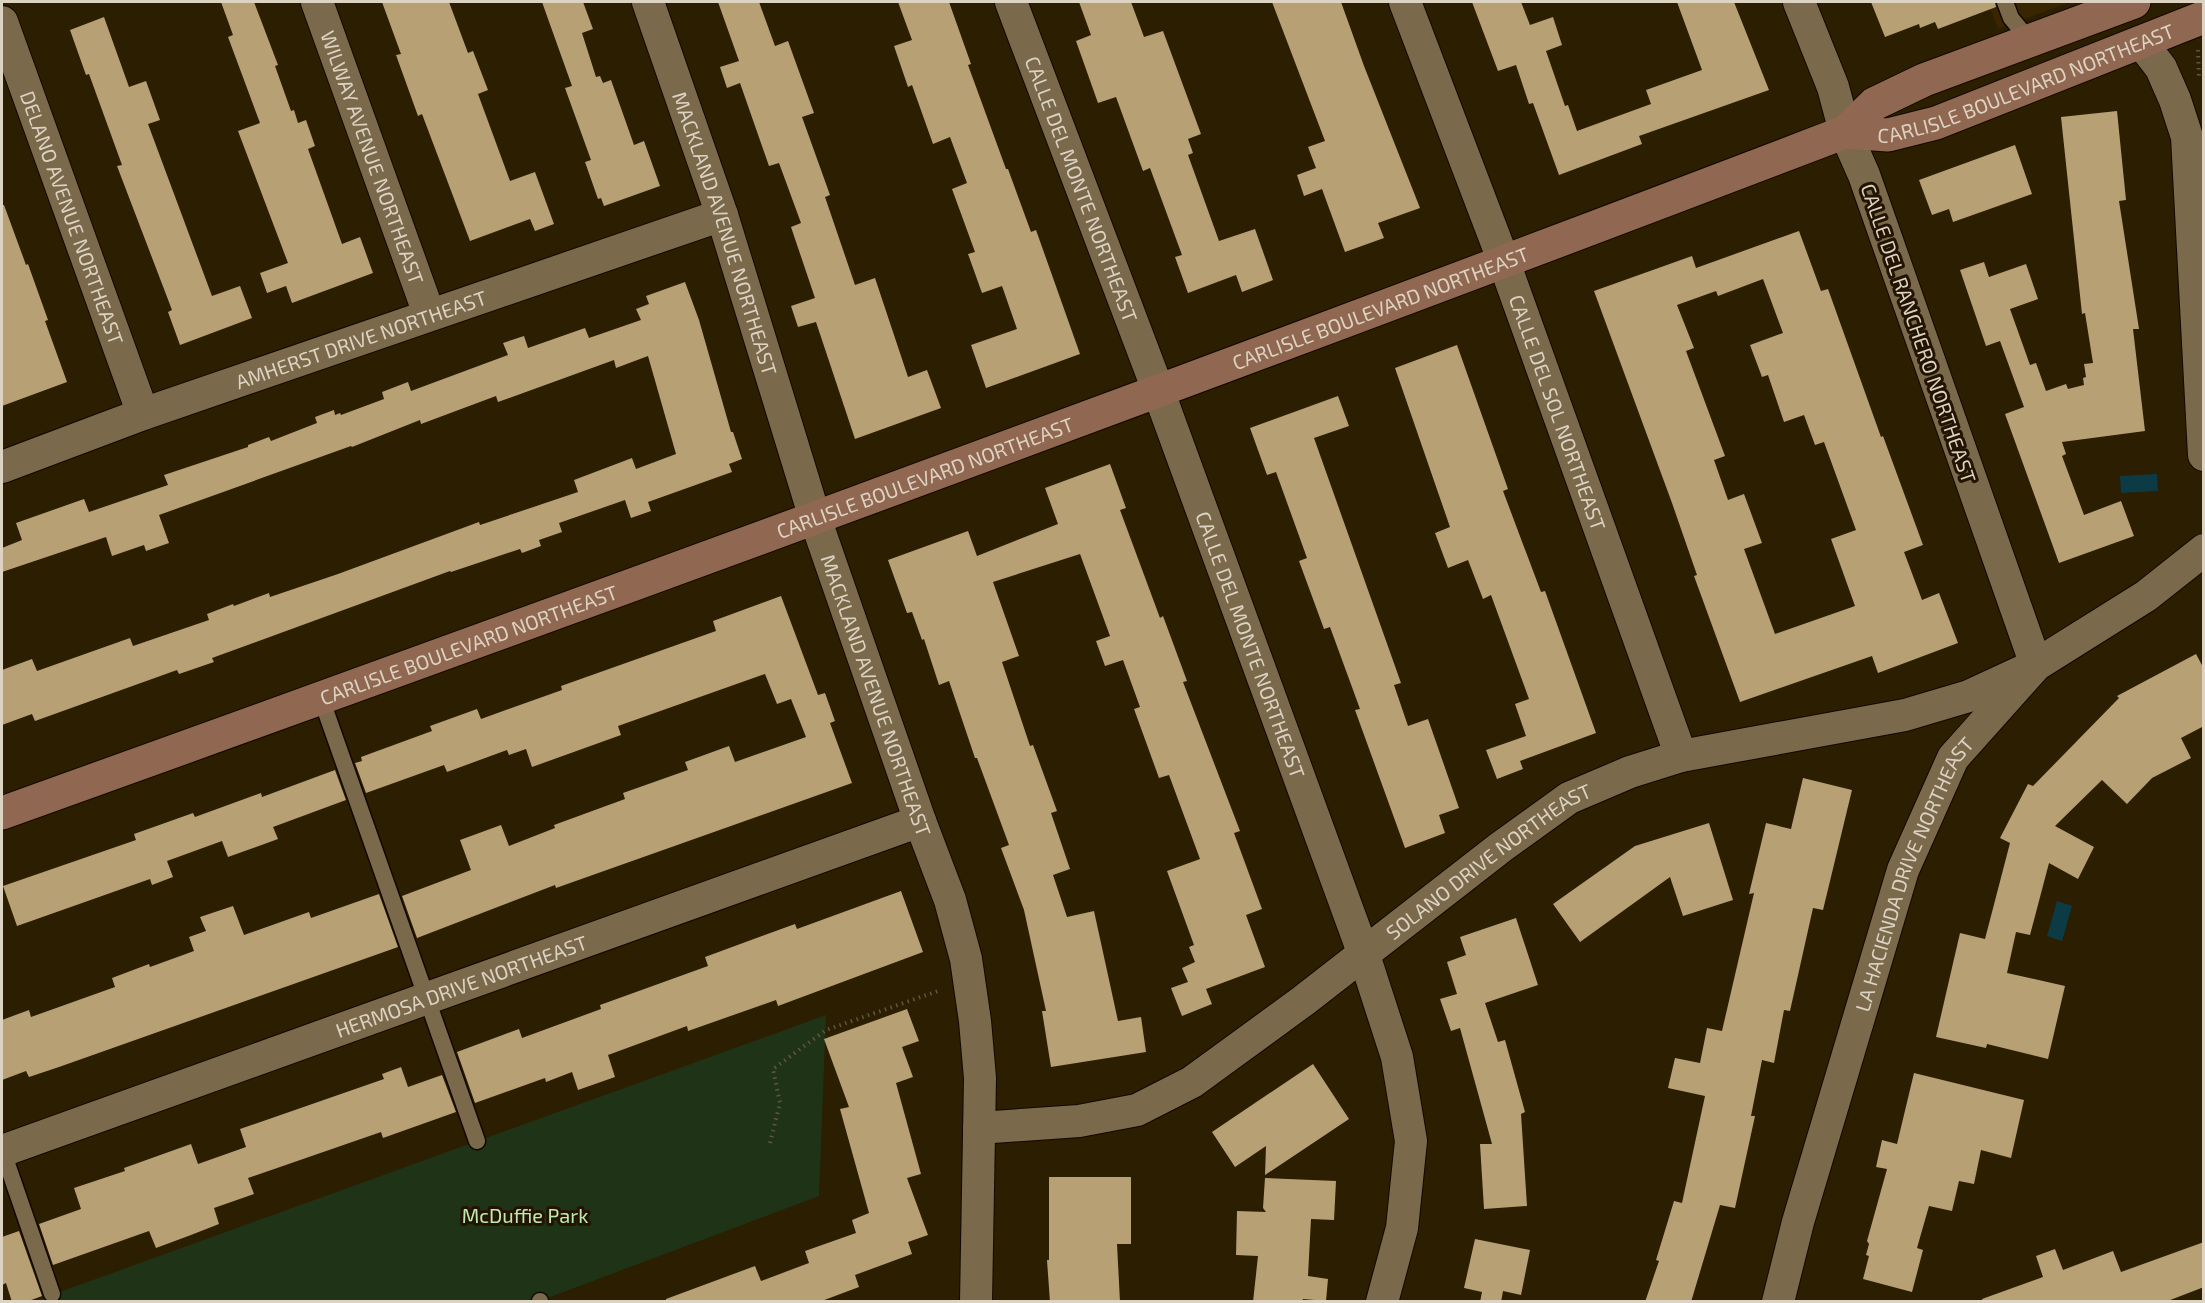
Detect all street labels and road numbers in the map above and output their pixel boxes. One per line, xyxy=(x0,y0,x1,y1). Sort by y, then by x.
street label: CARLISLE BOULEVARD NORTHEAST xyxy=(1877,18,2178,147)
street label: WILWAY AVENUE NORTHEAST xyxy=(316,27,429,288)
street label: CALLE DEL MONTE NORTHEAST xyxy=(1021,53,1143,326)
street label: DELANO AVENUE NORTHEAST xyxy=(16,88,129,348)
street label: MACKLAND AVENUE NORTHEAST xyxy=(668,88,783,378)
street label: CALLE DEL RANCHERO NORTHEAST xyxy=(1856,180,1982,486)
street label: CARLISLE BOULEVARD NORTHEAST xyxy=(1229,241,1532,374)
street label: AMHERST DRIVE NORTHEAST xyxy=(232,285,490,393)
street label: CALLE DEL SOL NORTHEAST xyxy=(1505,291,1611,534)
street label: CARLISLE BOULEVARD NORTHEAST xyxy=(773,411,1077,543)
street label: CALLE DEL MONTE NORTHEAST xyxy=(1191,508,1311,782)
street label: MACKLAND AVENUE NORTHEAST xyxy=(817,551,937,840)
street label: CARLISLE BOULEVARD NORTHEAST xyxy=(316,579,621,710)
street label: LA HACIENDA DRIVE NORTHEAST xyxy=(1850,731,1979,1014)
street label: SOLANO DRIVE NORTHEAST xyxy=(1381,778,1595,944)
street label: HERMOSA DRIVE NORTHEAST xyxy=(332,930,591,1042)

